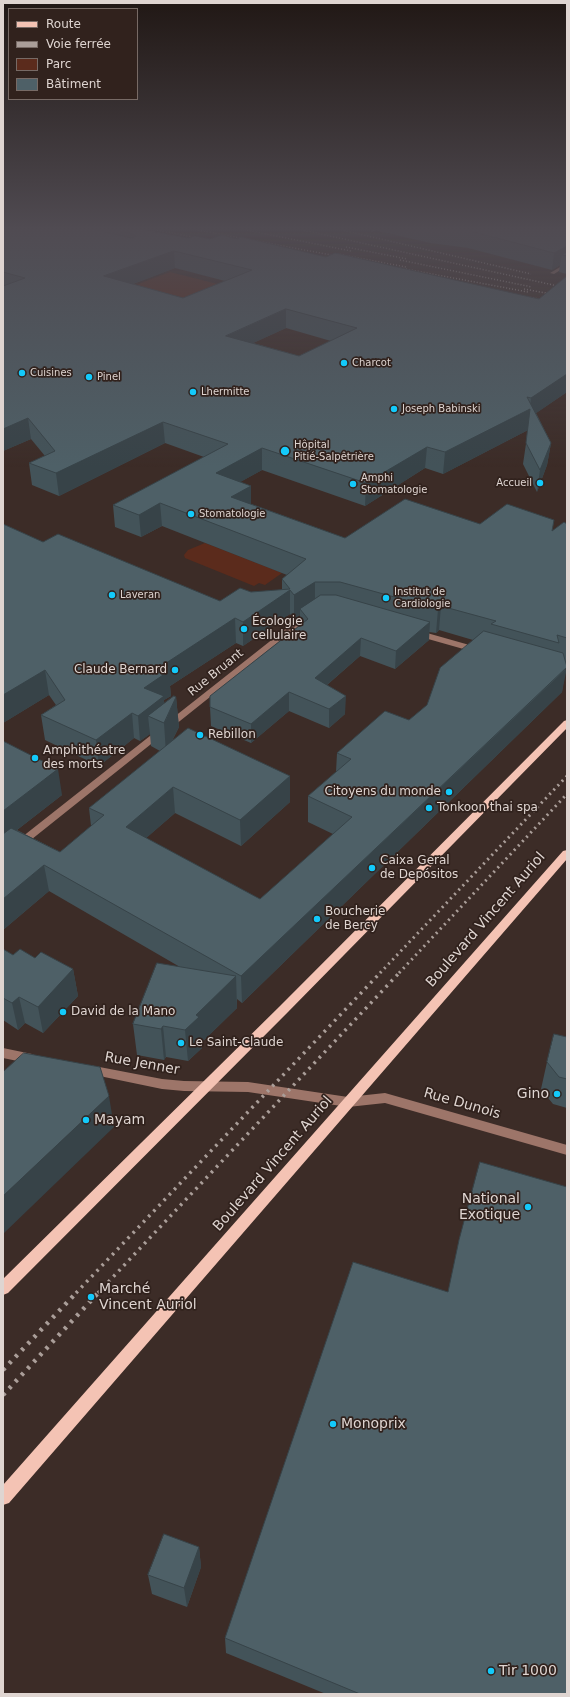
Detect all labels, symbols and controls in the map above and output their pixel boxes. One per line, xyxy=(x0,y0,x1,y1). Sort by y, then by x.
legend xyxy=(8,8,138,100)
text: Route xyxy=(46,17,81,31)
text: Voie ferrée xyxy=(46,37,111,51)
text: Parc xyxy=(46,57,71,71)
text: Bâtiment xyxy=(46,77,101,91)
place label: Charcot xyxy=(352,357,391,369)
marker: Charcot xyxy=(339,358,349,368)
place label: Cuisines xyxy=(30,367,72,379)
marker: Cuisines xyxy=(17,368,27,378)
place label: Pinel xyxy=(97,371,121,383)
marker: Pinel xyxy=(84,372,94,382)
place label: Lhermitte xyxy=(201,386,250,398)
marker: Lhermitte xyxy=(188,387,198,397)
place label: Joseph Babinski xyxy=(402,403,481,415)
marker: Joseph Babinski xyxy=(389,404,399,414)
place label: Hôpital Pitié-Salpêtrière xyxy=(294,439,374,462)
marker: Hôpital Pitié-Salpêtrière xyxy=(279,445,291,457)
place label: Amphi Stomatologie xyxy=(361,472,427,496)
place label: Accueil xyxy=(496,477,532,489)
marker: Accueil xyxy=(535,478,545,488)
marker: Amphi Stomatologie xyxy=(348,479,358,489)
place label: Stomatologie xyxy=(199,508,265,520)
marker: Stomatologie xyxy=(186,509,196,519)
place label: Institut de Cardiologie xyxy=(394,586,450,610)
place label: Laveran xyxy=(120,589,160,601)
marker: Laveran xyxy=(107,590,117,600)
marker: Institut de Cardiologie xyxy=(381,593,391,603)
place label: Écologie cellulaire xyxy=(252,615,306,643)
marker: Écologie cellulaire xyxy=(239,624,249,634)
street label: Rue Bruant xyxy=(185,646,247,700)
place label: Claude Bernard xyxy=(74,663,167,677)
marker: Claude Bernard xyxy=(170,665,180,675)
place label: Rebillon xyxy=(208,728,256,742)
marker: Rebillon xyxy=(195,730,205,740)
place label: Amphithéatre des morts xyxy=(43,744,125,772)
marker: Amphithéatre des morts xyxy=(30,753,40,763)
place label: Citoyens du monde xyxy=(324,785,441,799)
marker: Citoyens du monde xyxy=(444,787,454,797)
place label: Tonkoon thai spa xyxy=(437,801,538,815)
marker: Tonkoon thai spa xyxy=(424,803,434,813)
street label: Boulevard Vincent Auriol xyxy=(423,849,549,991)
place label: Caixa Geral de Depósitos xyxy=(380,854,458,882)
marker: Caixa Geral de Depósitos xyxy=(367,863,377,873)
place label: Boucherie de Bercy xyxy=(325,905,385,933)
marker: Boucherie de Bercy xyxy=(312,914,322,924)
place label: David de la Mano xyxy=(71,1005,175,1019)
marker: David de la Mano xyxy=(58,1007,68,1017)
place label: Le Saint-Claude xyxy=(189,1036,283,1050)
marker: Le Saint-Claude xyxy=(176,1038,186,1048)
street label: Rue Jenner xyxy=(103,1049,181,1079)
street label: Rue Dunois xyxy=(422,1085,502,1123)
place label: Gino xyxy=(517,1086,549,1102)
marker: Gino xyxy=(552,1089,562,1099)
street label: Boulevard Vincent Auriol xyxy=(210,1093,336,1235)
place label: Mayam xyxy=(94,1112,145,1128)
marker: Mayam xyxy=(81,1115,91,1125)
place label: National Exotique xyxy=(459,1191,520,1224)
marker: National Exotique xyxy=(523,1202,533,1212)
place label: Marché Vincent Auriol xyxy=(99,1281,197,1314)
marker: Marché Vincent Auriol xyxy=(86,1292,96,1302)
place label: Monoprix xyxy=(341,1416,406,1432)
marker: Monoprix xyxy=(328,1419,338,1429)
place label: Tir 1000 xyxy=(499,1663,557,1679)
marker: Tir 1000 xyxy=(486,1666,496,1676)

